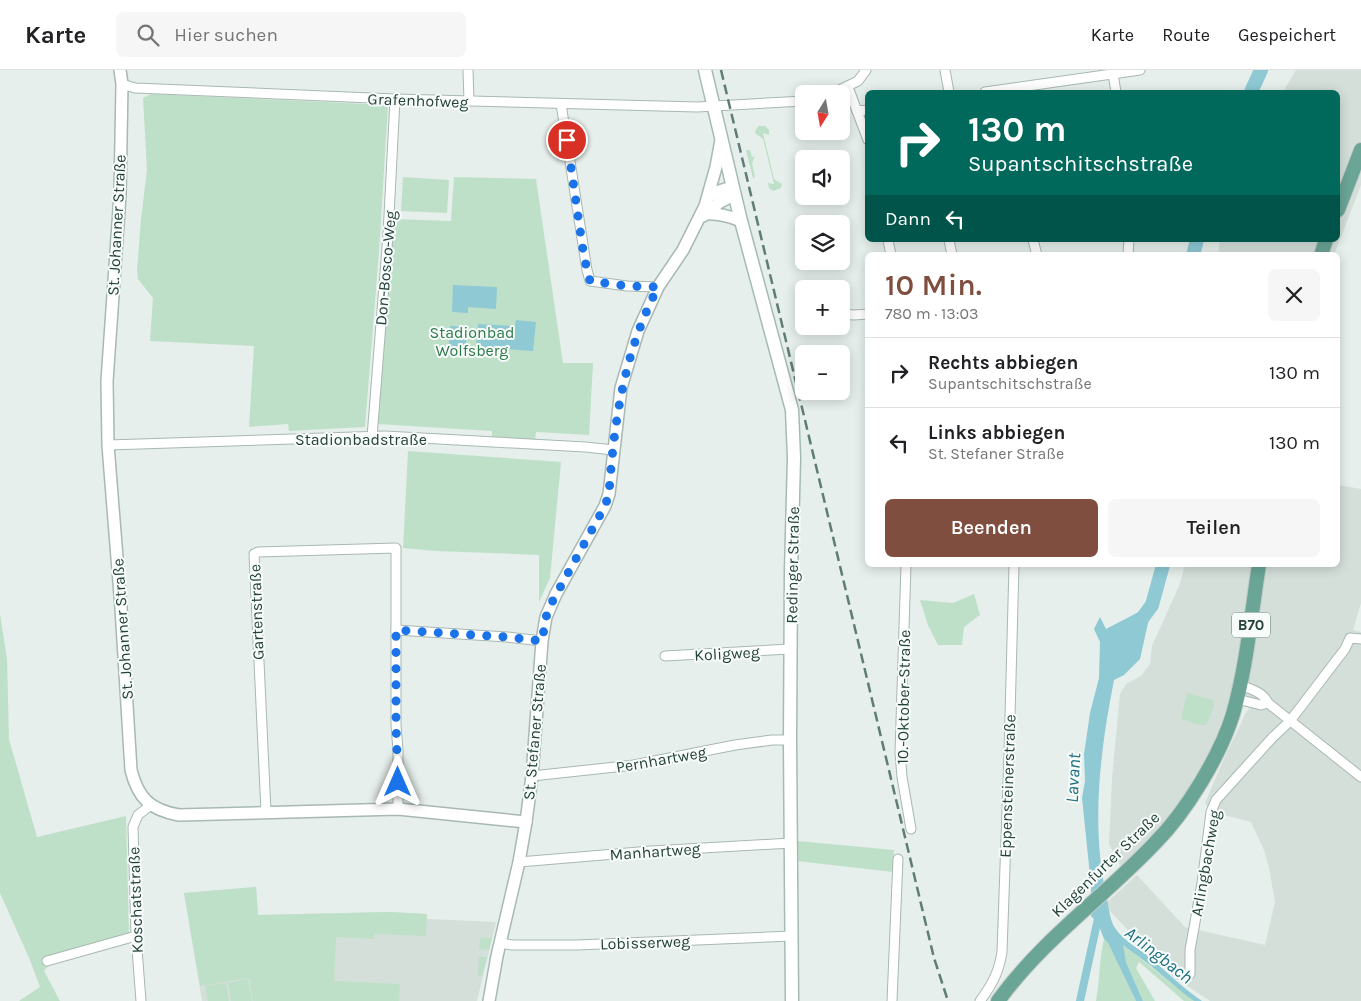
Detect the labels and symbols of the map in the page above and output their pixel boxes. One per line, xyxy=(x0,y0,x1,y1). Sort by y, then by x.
north arrow xyxy=(795,85,850,140)
street label: Grafenhofweg xyxy=(367,89,469,112)
pin xyxy=(546,119,588,161)
street label: St. Johanner Straße xyxy=(103,154,130,296)
street label: Don-Bosco-Weg xyxy=(371,210,400,326)
park label: Stadionbad Wolfsberg xyxy=(430,323,514,360)
street label: Stadionbadstraße xyxy=(295,430,427,449)
street label: Redinger Straße xyxy=(782,506,803,624)
street label: St. Johanner Straße xyxy=(108,558,137,700)
street label: Gartenstraße xyxy=(245,564,268,660)
road number: B70 xyxy=(1232,612,1270,638)
street label: 10.-Oktober-Straße xyxy=(893,630,914,765)
street label: Koligweg xyxy=(694,642,760,665)
street label: St. Stefaner Straße xyxy=(519,663,550,801)
street label: Eppensteinerstraße xyxy=(995,714,1020,858)
street label: Pernhartweg xyxy=(614,742,708,777)
water label: Lavant xyxy=(1061,752,1085,803)
position arrow xyxy=(371,755,423,807)
street label: Klagenfurter Straße xyxy=(1047,808,1163,921)
street label: Arlingbachweg xyxy=(1187,808,1224,918)
street label: Manhartweg xyxy=(609,839,701,864)
street label: Koschatstraße xyxy=(124,846,147,954)
water label: Arlingbach xyxy=(1121,922,1197,988)
street label: Lobisserweg xyxy=(600,931,690,954)

